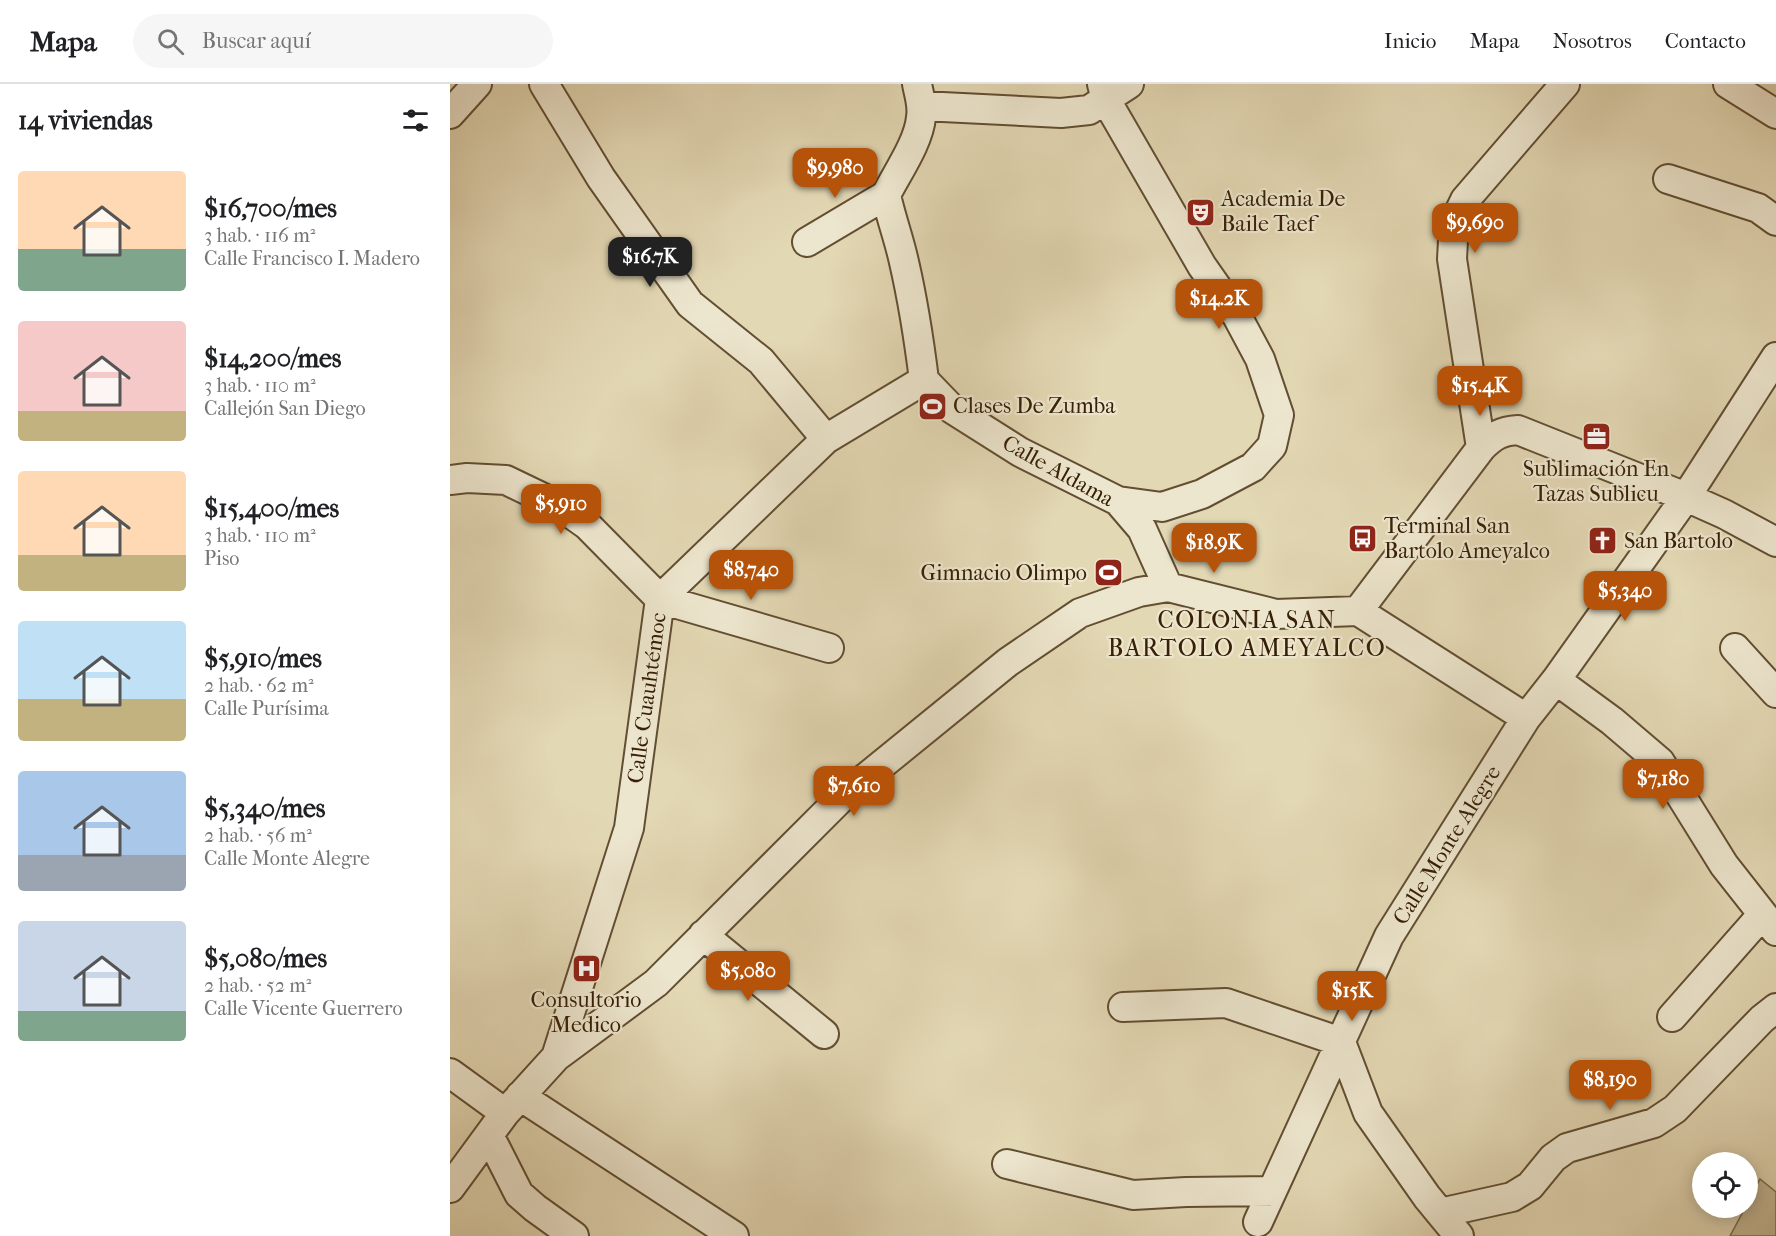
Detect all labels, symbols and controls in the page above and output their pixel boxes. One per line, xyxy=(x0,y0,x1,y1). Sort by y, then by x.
search box xyxy=(133,14,553,68)
text: Mapa xyxy=(30,25,97,58)
icon: search xyxy=(154,25,187,58)
text: Buscar aquí xyxy=(202,28,311,54)
text: Inicio xyxy=(1384,29,1436,53)
text: Mapa xyxy=(1469,29,1519,53)
text: Nosotros xyxy=(1552,29,1632,53)
text: Contacto xyxy=(1665,29,1746,53)
icon: filters xyxy=(399,104,432,137)
text: 14 viviendas xyxy=(18,105,153,136)
pin: $9,980 xyxy=(786,148,884,199)
text: $9,980 xyxy=(807,156,863,179)
place label: Academia De Baile Taef xyxy=(1220,186,1345,237)
text: $16,700/mes xyxy=(204,193,337,224)
icon: home xyxy=(66,195,138,267)
theatre icon: Academia De Baile Taef xyxy=(1184,196,1216,228)
pin: $9,690 xyxy=(1426,203,1524,254)
text: $9,690 xyxy=(1446,211,1504,234)
text: 3 hab. · 116 m² xyxy=(204,224,315,247)
pin: $16.7K xyxy=(601,237,699,288)
text: $16.7K xyxy=(622,245,678,268)
text: Calle Francisco I. Madero xyxy=(204,247,420,270)
pin: $14.2K xyxy=(1170,279,1268,330)
text: $14.2K xyxy=(1189,287,1249,310)
text: $14,200/mes xyxy=(204,343,341,374)
icon: home xyxy=(66,345,138,417)
pin: $15.4K xyxy=(1431,366,1529,417)
text: 3 hab. · 110 m² xyxy=(204,374,316,397)
text: $15.4K xyxy=(1451,374,1509,397)
sports icon: Clases De Zumba xyxy=(916,390,948,422)
place label: Clases De Zumba xyxy=(953,393,1116,419)
text: Callejón San Diego xyxy=(204,397,366,420)
office icon: Sublimación En Tazas Sublicu xyxy=(1580,421,1612,453)
street label: Calle Aldama xyxy=(998,430,1119,513)
place label: Sublimación En Tazas Sublicu xyxy=(1523,456,1670,507)
pin: $5,910 xyxy=(512,484,610,535)
text: $5,910 xyxy=(535,492,587,515)
text: $15,400/mes xyxy=(204,493,339,524)
icon: home xyxy=(66,495,138,567)
place label: Terminal San Bartolo Ameyalco xyxy=(1384,513,1550,564)
pin: $18.9K xyxy=(1165,523,1263,574)
bus stop icon: Terminal San Bartolo Ameyalco xyxy=(1347,523,1379,555)
text: 3 hab. · 110 m² xyxy=(204,524,316,547)
church icon: San Bartolo xyxy=(1587,525,1619,557)
place label: San Bartolo xyxy=(1624,528,1733,554)
text: $18.9K xyxy=(1186,531,1242,554)
text: Piso xyxy=(204,547,240,570)
pin: $8,740 xyxy=(702,550,800,601)
sports icon: Gimnacio Olimpo xyxy=(1092,557,1124,589)
text: $8,740 xyxy=(723,558,779,581)
place label: Gimnacio Olimpo xyxy=(920,560,1087,586)
pin: $5,340 xyxy=(1576,571,1674,622)
text: $5,340 xyxy=(1598,579,1652,602)
district label: COLONIA SAN BARTOLO AMEYALCO xyxy=(1108,606,1386,662)
street label: Calle Cuauhtémoc xyxy=(622,611,672,785)
text: $5,910/mes xyxy=(204,643,322,674)
icon: home xyxy=(66,645,138,717)
text: 2 hab. · 62 m² xyxy=(204,674,314,697)
text: Calle Purísima xyxy=(204,697,329,720)
pin: $7,180 xyxy=(1614,759,1712,810)
street label: Calle Monte Alegre xyxy=(1388,761,1506,929)
pin: $7,610 xyxy=(805,766,903,817)
text: $7,180 xyxy=(1637,767,1689,790)
text: $7,610 xyxy=(827,774,881,797)
text: $5,340/mes xyxy=(204,793,325,824)
icon: home xyxy=(66,795,138,867)
text: 2 hab. · 56 m² xyxy=(204,824,312,847)
text: Calle Monte Alegre xyxy=(204,847,370,870)
text: $5,080/mes xyxy=(204,943,327,974)
icon: home xyxy=(66,945,138,1017)
pin: $5,080 xyxy=(699,951,797,1002)
hospital icon: Consultorio Medico xyxy=(570,952,602,984)
text: $5,080 xyxy=(720,959,776,982)
pin: $15K xyxy=(1316,971,1388,1022)
text: 2 hab. · 52 m² xyxy=(204,974,311,997)
text: $15K xyxy=(1331,979,1373,1002)
place label: Consultorio Medico xyxy=(531,987,641,1038)
text: Calle Vicente Guerrero xyxy=(204,997,403,1020)
pin: $8,190 xyxy=(1561,1060,1659,1111)
text: $8,190 xyxy=(1583,1068,1637,1091)
map controls xyxy=(1692,1152,1758,1218)
button: locate xyxy=(1692,1152,1758,1218)

